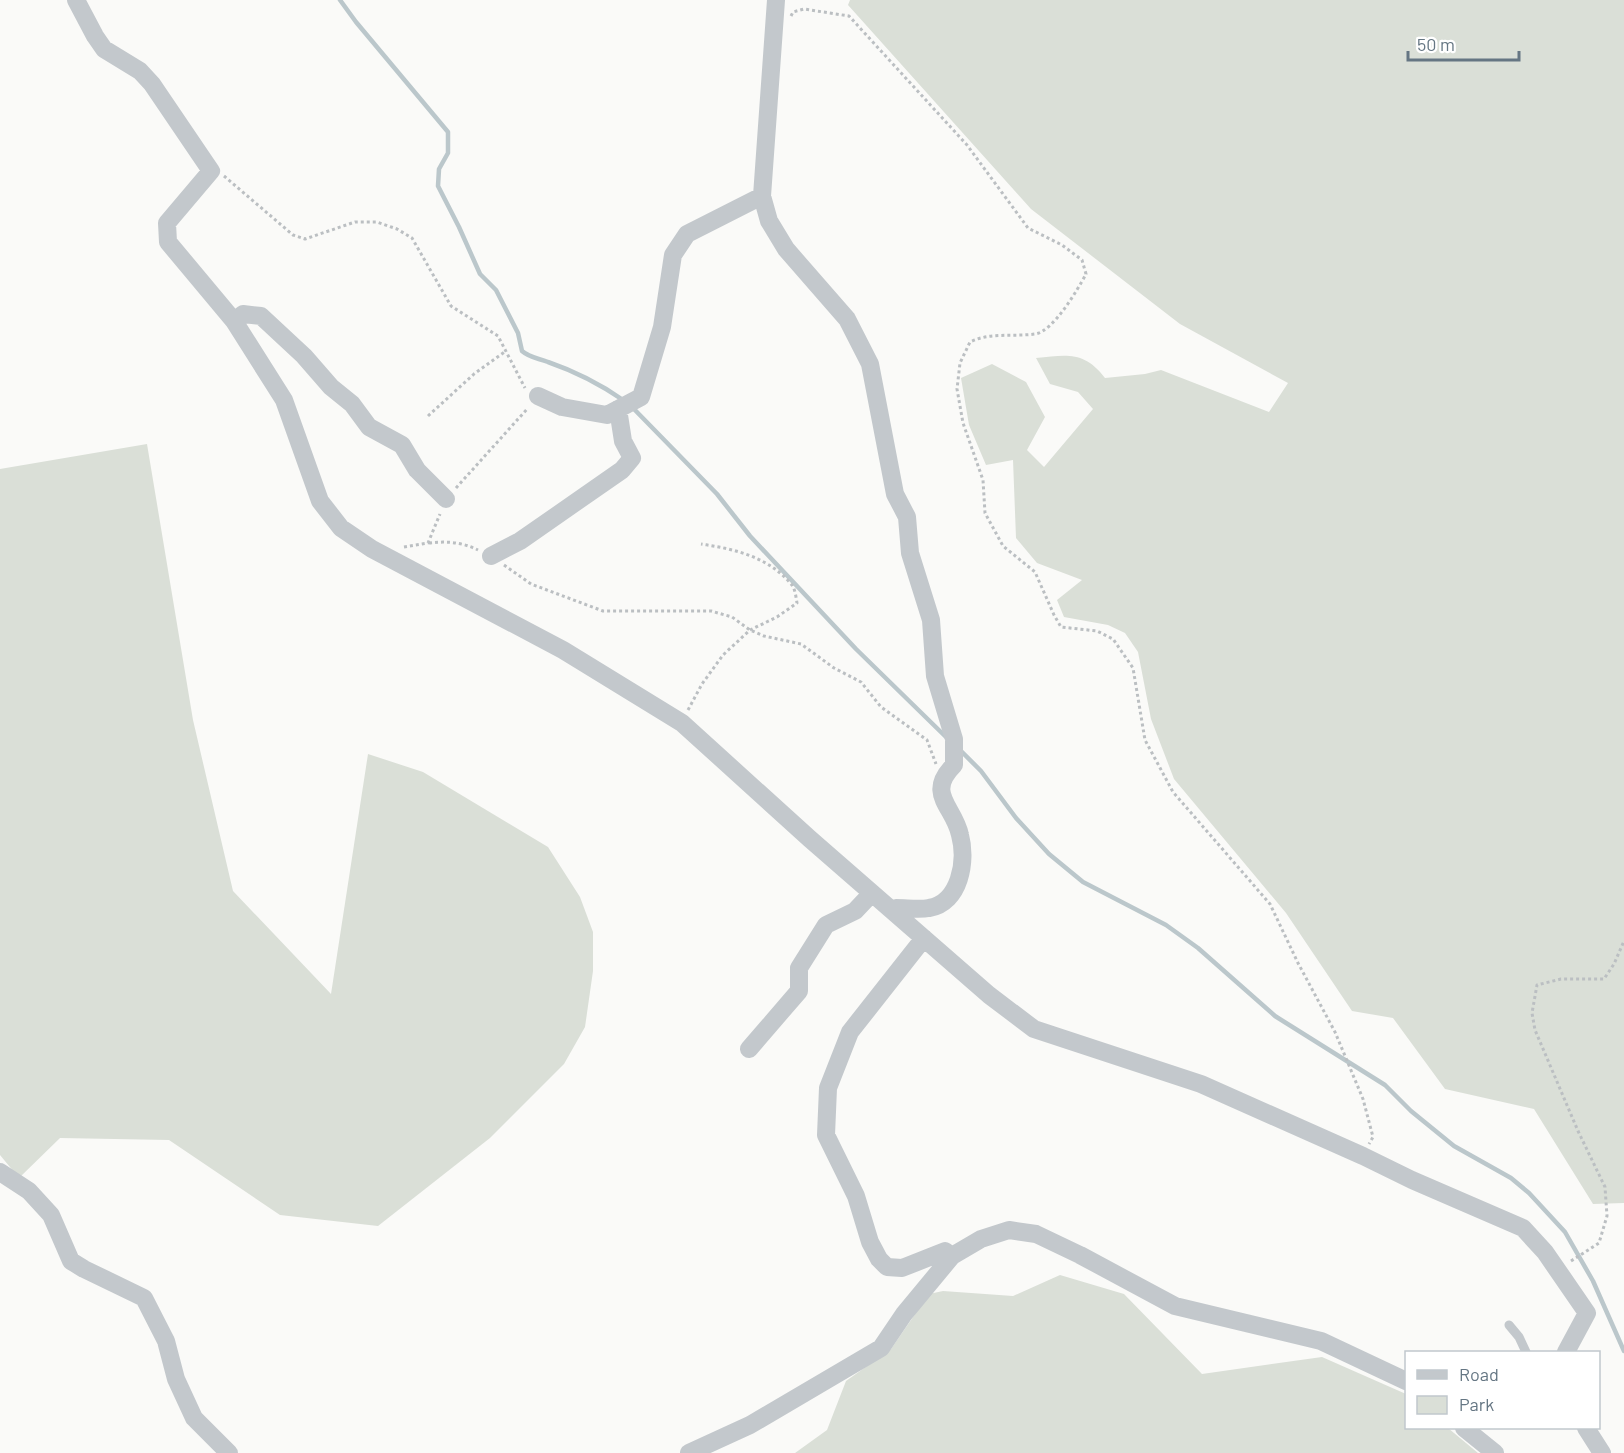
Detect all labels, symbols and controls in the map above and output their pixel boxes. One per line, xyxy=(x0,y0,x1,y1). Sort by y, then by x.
scale bar xyxy=(1408,24,1519,62)
text: 50 m xyxy=(1417,33,1455,55)
legend xyxy=(1405,1351,1600,1429)
text: Road xyxy=(1459,1363,1499,1385)
text: Park xyxy=(1459,1393,1494,1415)

